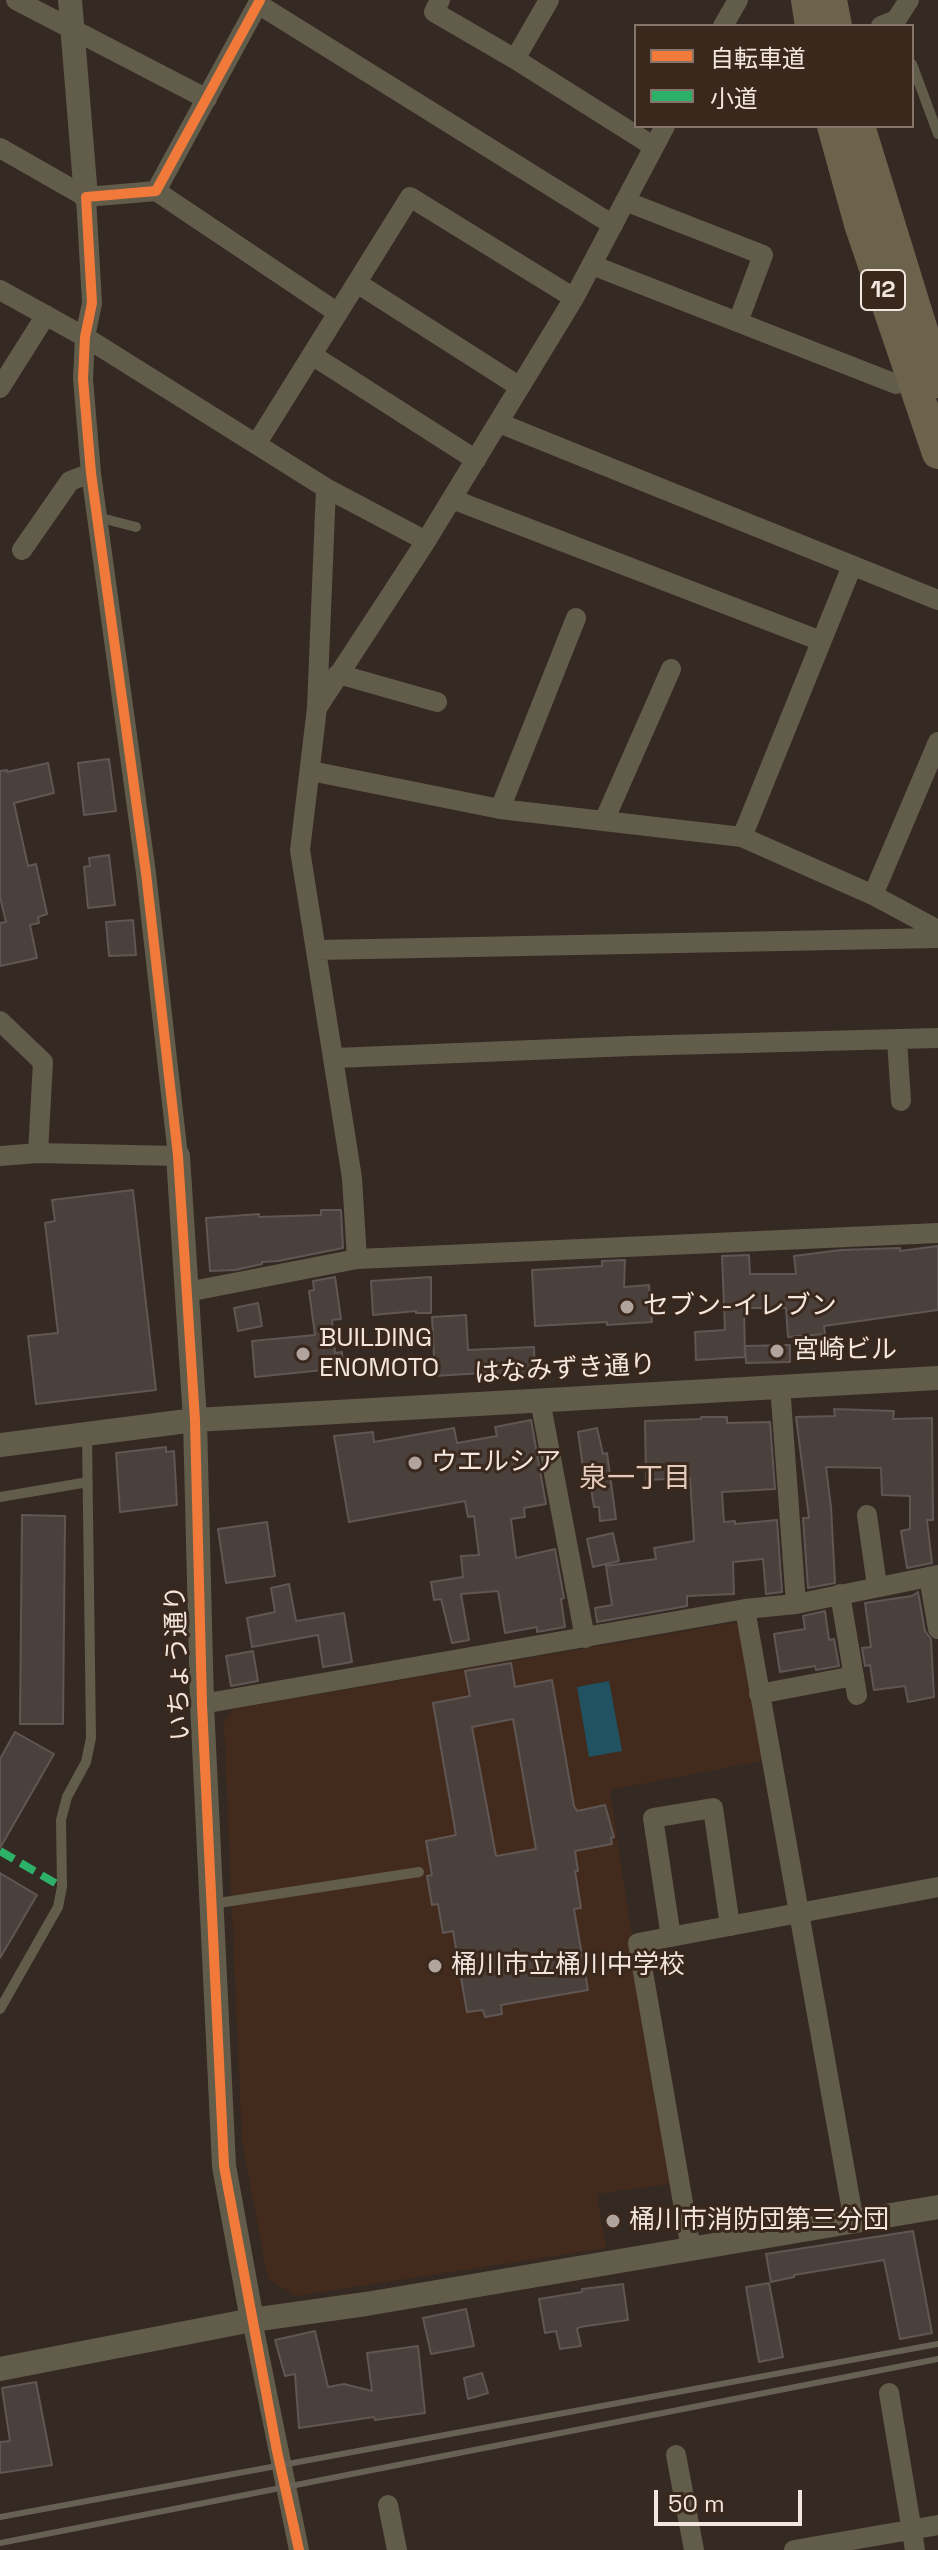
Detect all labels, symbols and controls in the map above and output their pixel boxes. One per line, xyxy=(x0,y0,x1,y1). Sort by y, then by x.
legend xyxy=(634,24,914,128)
text: 自転車道 xyxy=(710,43,806,74)
text: 小道 xyxy=(710,83,758,114)
road number: 12 xyxy=(861,270,905,310)
place label: セブン-イレブン xyxy=(643,1291,837,1323)
marker: セブン-イレブン xyxy=(618,1298,636,1316)
place label: BUILDING ENOMOTO xyxy=(319,1323,439,1384)
place label: 宮崎ビル xyxy=(793,1335,897,1367)
marker: 宮崎ビル xyxy=(768,1342,786,1360)
marker: BUILDING ENOMOTO xyxy=(294,1345,312,1363)
street label: はなみずき通り xyxy=(473,1350,657,1390)
place label: ウエルシア xyxy=(431,1447,561,1479)
marker: ウエルシア xyxy=(406,1454,424,1472)
district label: 泉一丁目 xyxy=(579,1462,691,1496)
street label: いちょう通り xyxy=(161,1585,197,1741)
place label: 桶川市立桶川中学校 xyxy=(451,1950,685,1982)
marker: 桶川市立桶川中学校 xyxy=(426,1957,444,1975)
place label: 桶川市消防団第三分団 xyxy=(629,2205,889,2237)
marker: 桶川市消防団第三分団 xyxy=(604,2212,622,2230)
scale bar xyxy=(658,2474,806,2524)
text: 50 m xyxy=(668,2488,725,2519)

